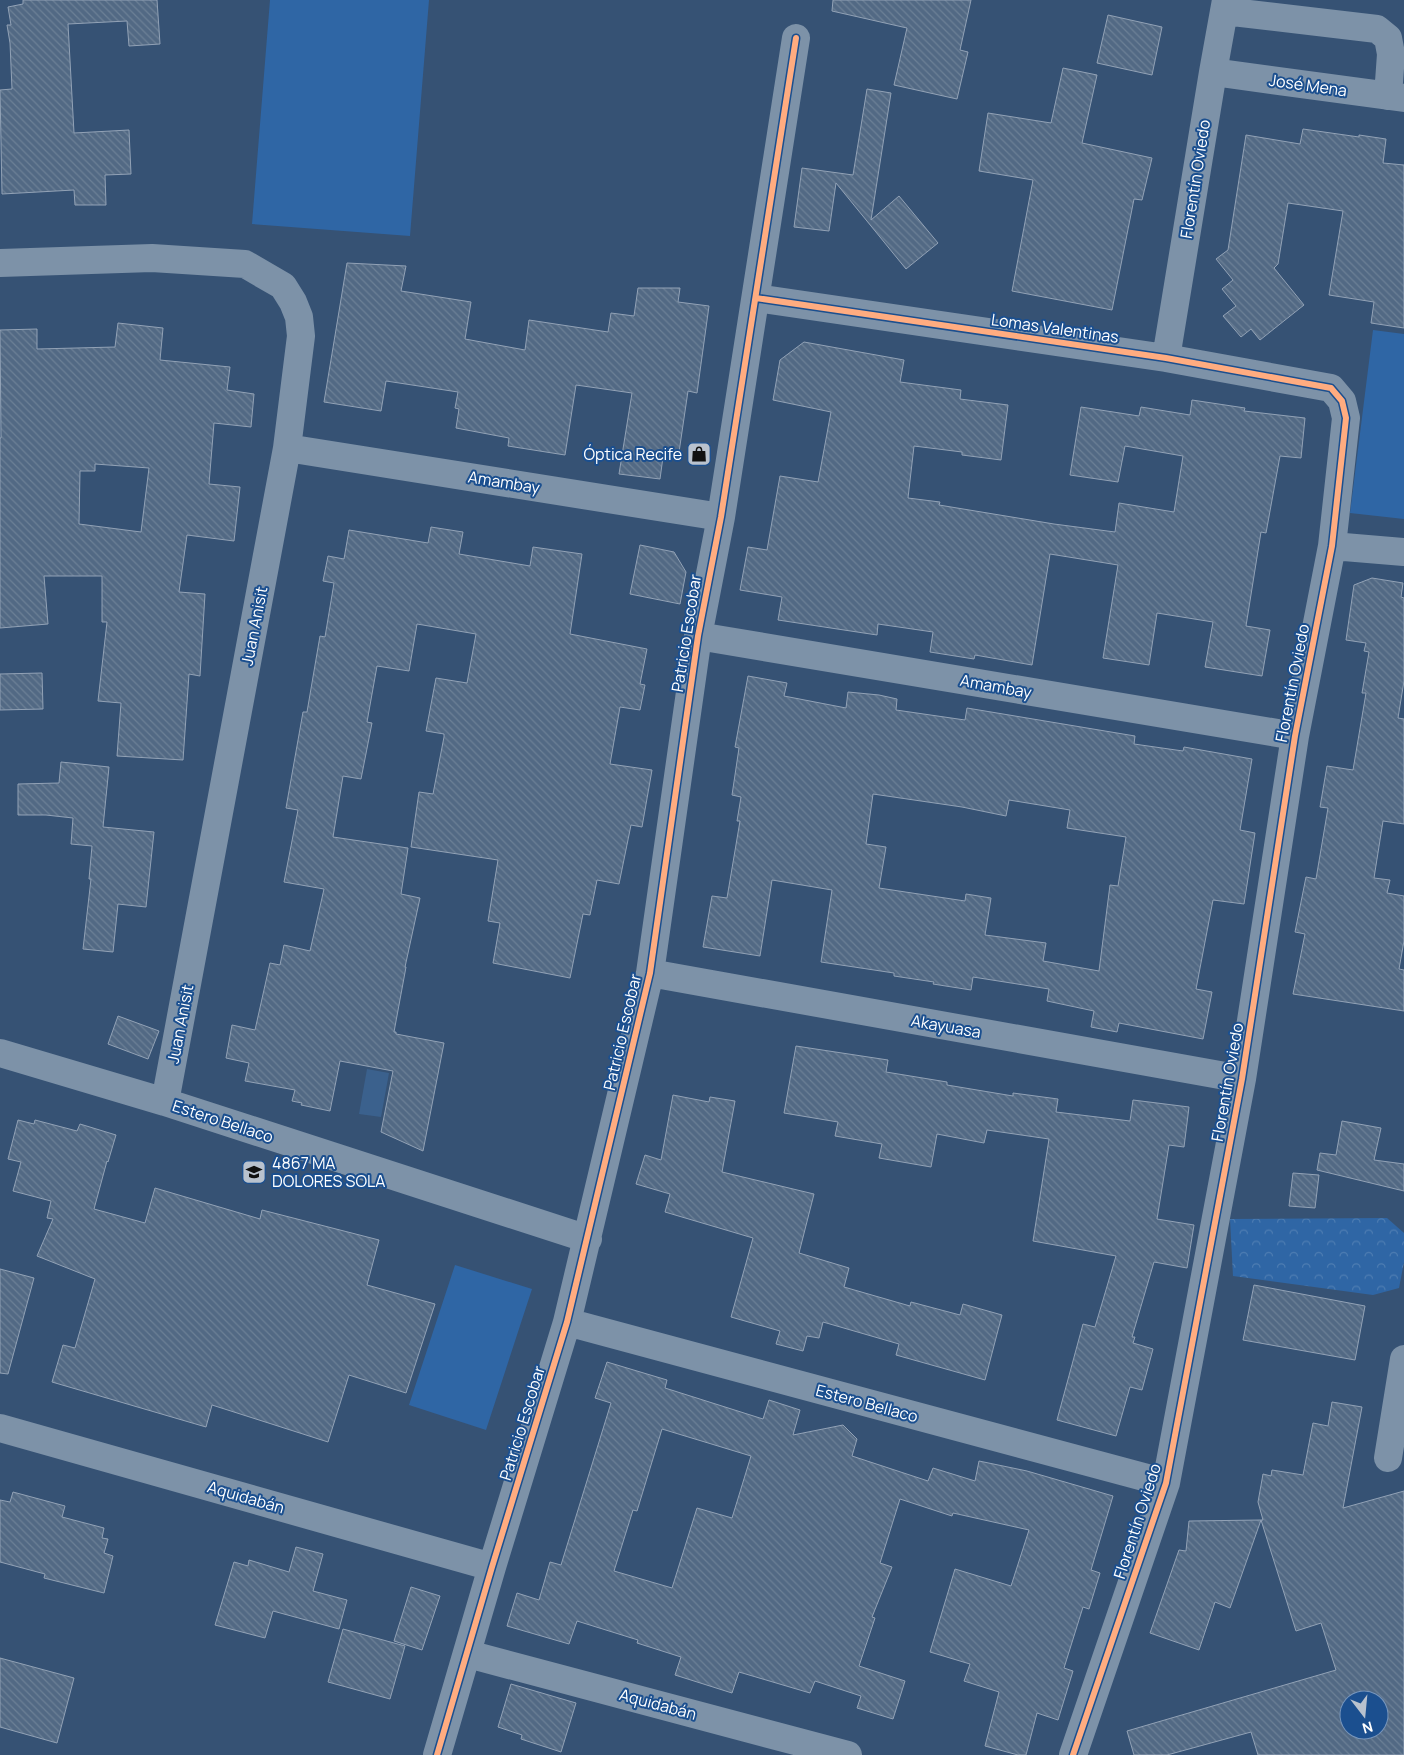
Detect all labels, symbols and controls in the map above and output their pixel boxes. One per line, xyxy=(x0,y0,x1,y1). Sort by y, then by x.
street label: José Mena xyxy=(1268,69,1348,101)
street label: Florentín Oviedo xyxy=(1175,118,1215,240)
street label: Lomas Valentinas xyxy=(990,308,1120,348)
shop icon: Óptica Recife xyxy=(686,441,712,467)
place label: Óptica Recife xyxy=(583,443,682,465)
street label: Amambay xyxy=(466,465,542,499)
street label: Patricio Escobar xyxy=(666,572,706,693)
street label: Juan Anisit xyxy=(236,584,272,668)
street label: Florentín Oviedo xyxy=(1270,622,1314,744)
street label: Amambay xyxy=(958,669,1034,703)
street label: Patricio Escobar xyxy=(598,971,646,1092)
street label: Juan Anisit xyxy=(162,982,198,1066)
street label: Akayuasa xyxy=(909,1009,983,1043)
street label: Florentín Oviedo xyxy=(1206,1021,1248,1143)
street label: Estero Bellaco xyxy=(170,1094,276,1148)
place label: 4867 MA DOLORES SOLA xyxy=(272,1152,385,1192)
school or university icon: 4867 MA DOLORES SOLA xyxy=(241,1159,267,1185)
street label: Patricio Escobar xyxy=(494,1363,550,1483)
street label: Estero Bellaco xyxy=(814,1379,920,1427)
street label: Florentín Oviedo xyxy=(1108,1461,1166,1581)
street label: Aquidabán xyxy=(205,1476,287,1518)
street label: Aquidabán xyxy=(617,1683,699,1725)
north arrow xyxy=(1339,1690,1389,1740)
text: N xyxy=(1360,1717,1375,1738)

